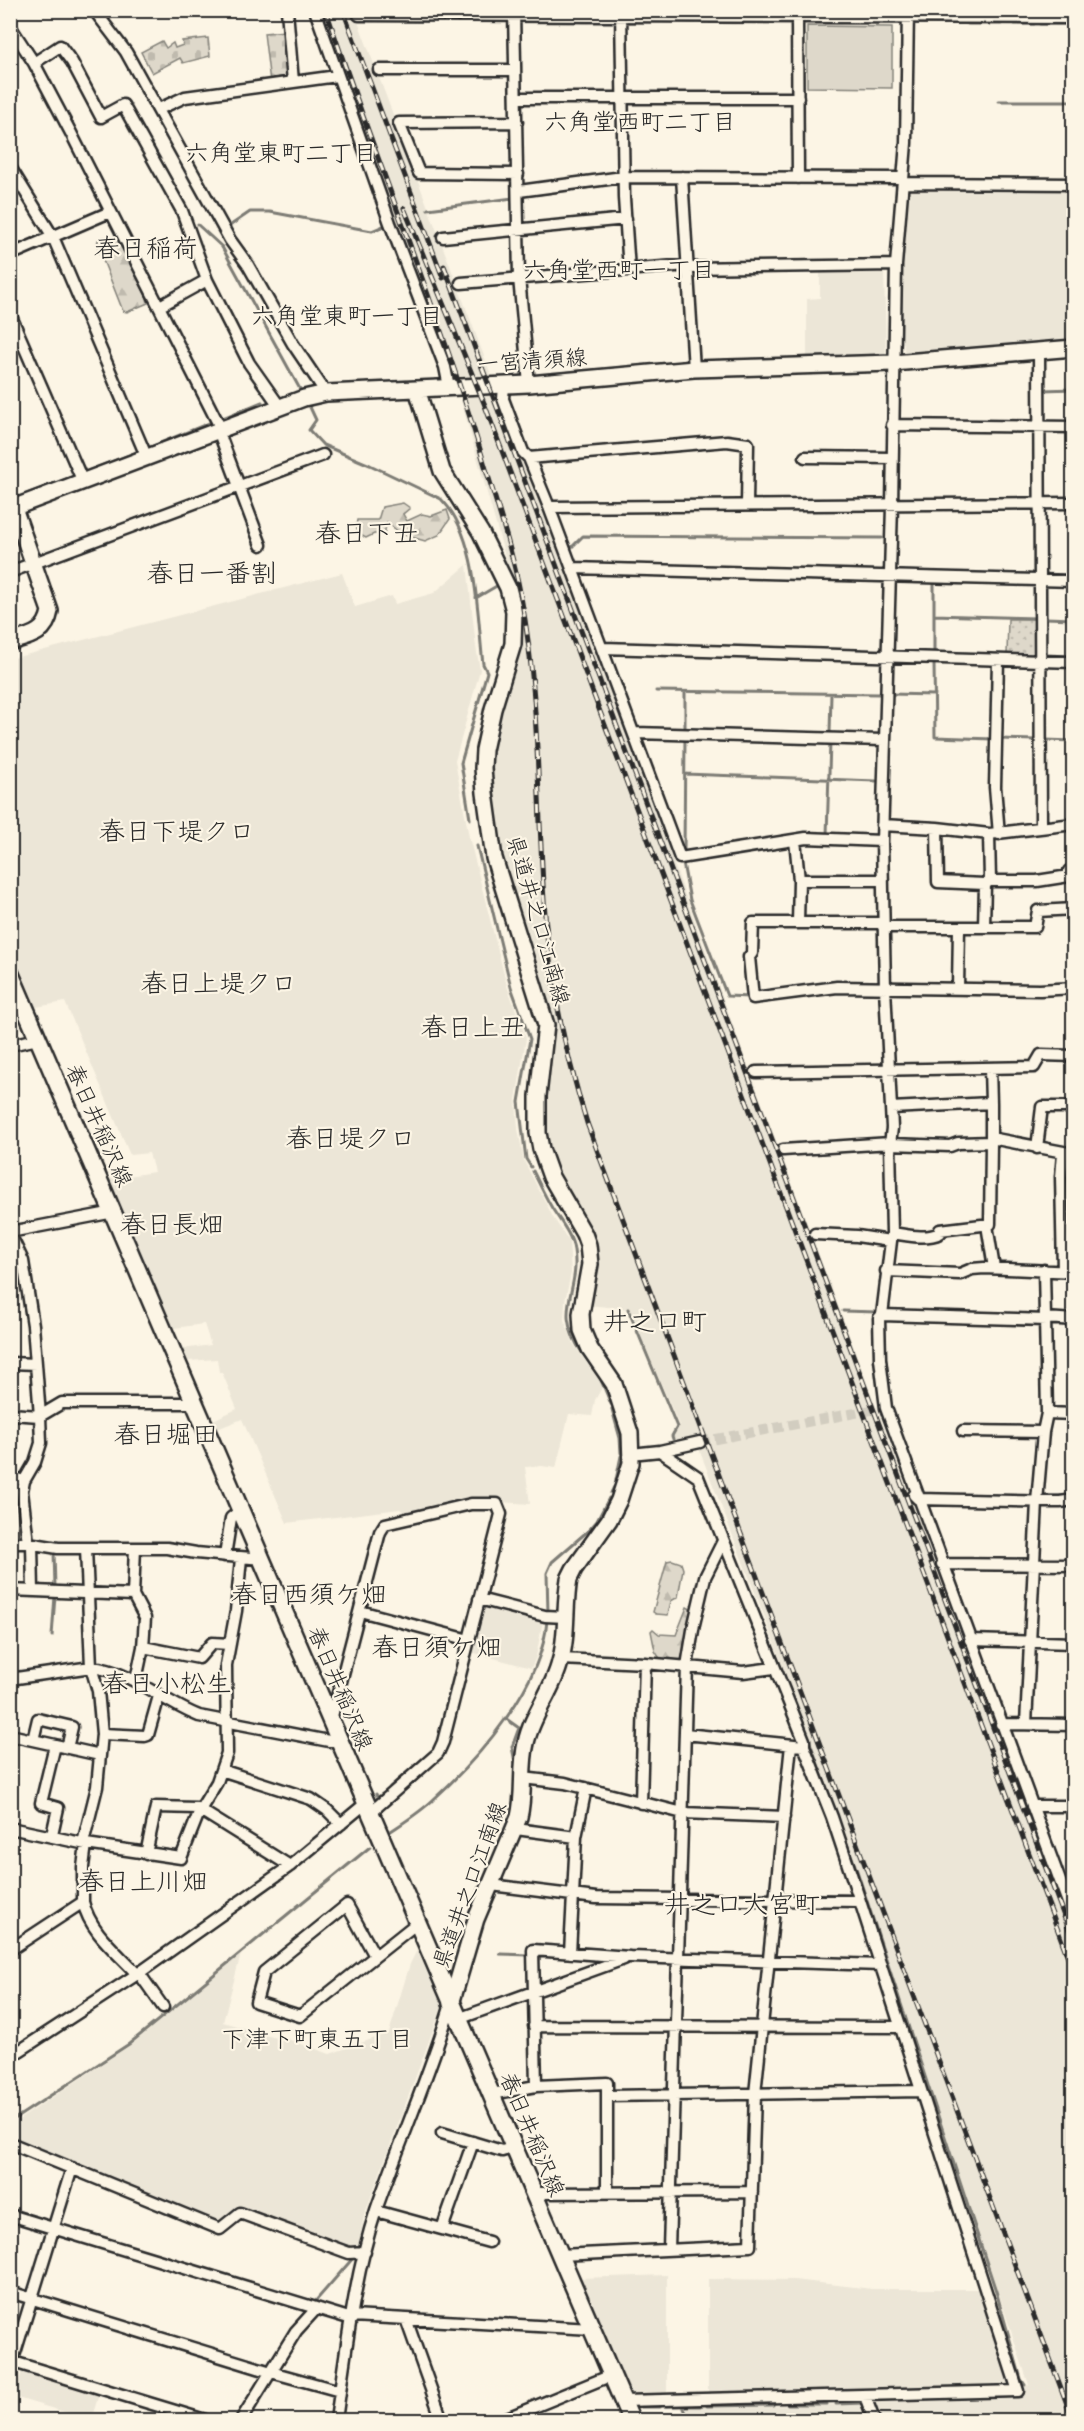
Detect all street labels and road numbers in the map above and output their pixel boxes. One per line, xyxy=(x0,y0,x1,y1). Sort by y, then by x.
street label: 一宮清須線 xyxy=(476,346,588,381)
street label: 県道井之口江南線 xyxy=(498,833,573,1009)
street label: 春日井稲沢線 xyxy=(58,1060,137,1192)
street label: 春日井稲沢線 xyxy=(300,1623,377,1755)
street label: 県道井之口江南線 xyxy=(430,1799,515,1974)
street label: 春日井稲沢線 xyxy=(492,2069,569,2201)

